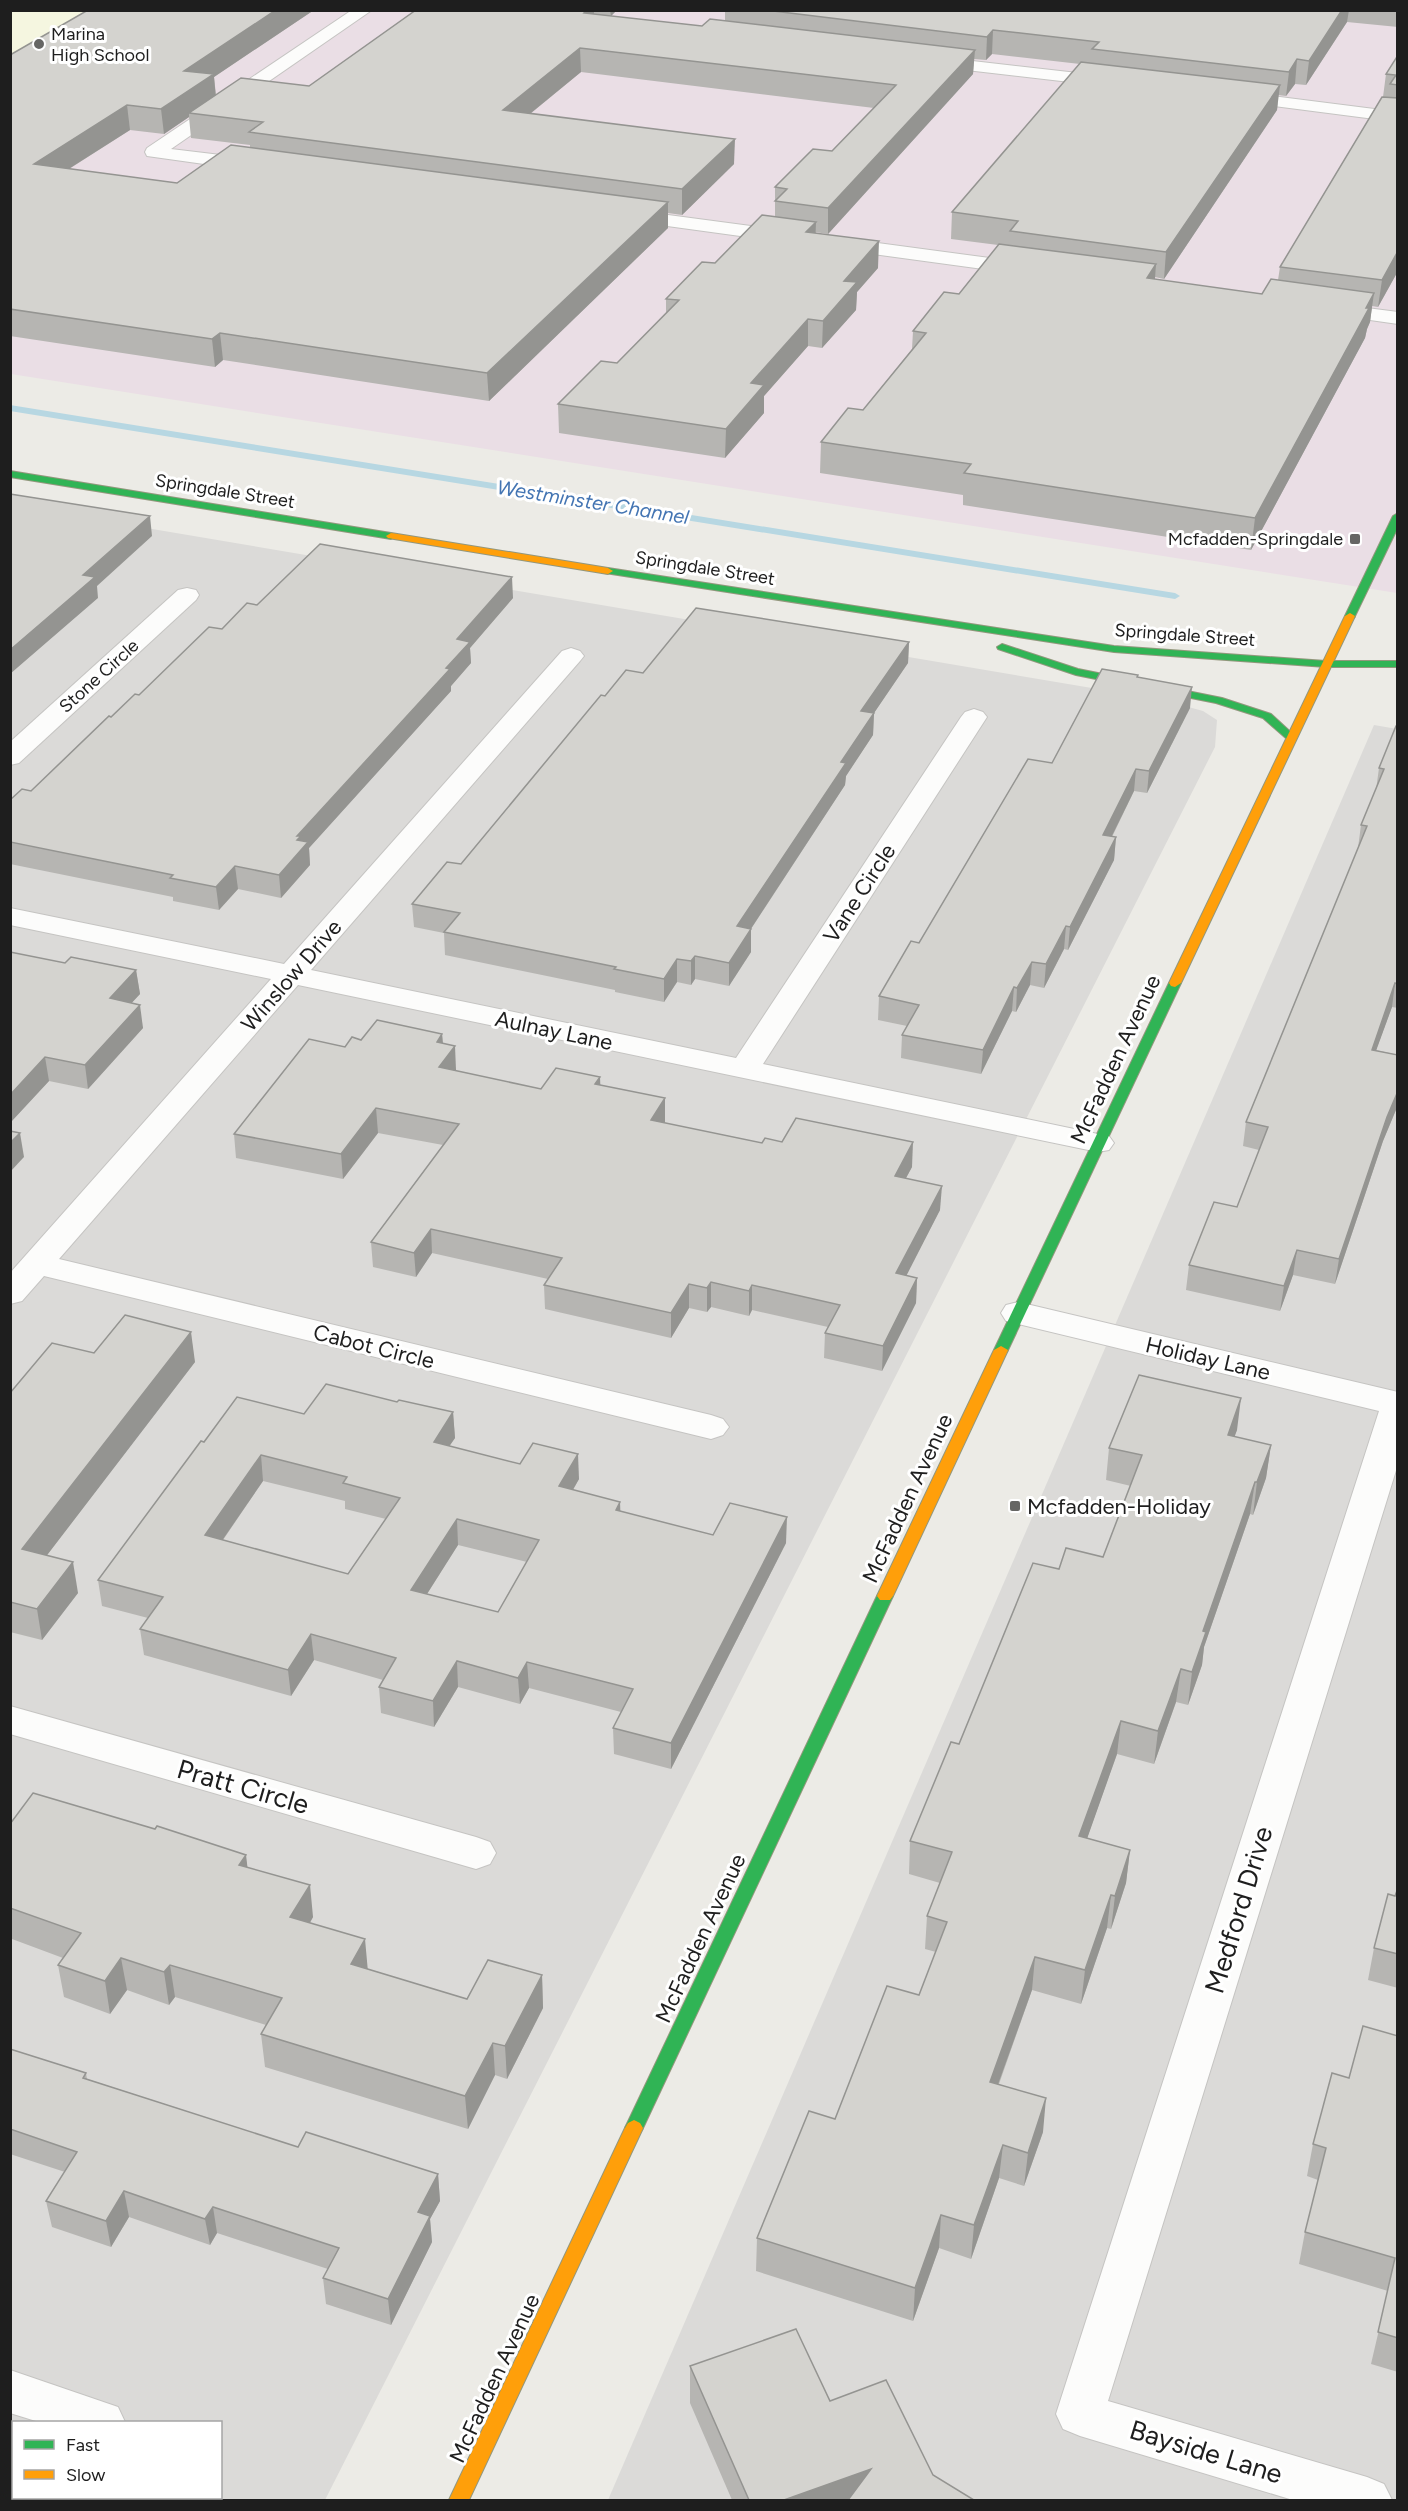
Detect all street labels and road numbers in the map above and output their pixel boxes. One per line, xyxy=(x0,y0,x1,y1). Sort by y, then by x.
street label: Springdale Street xyxy=(154,469,297,513)
street label: Springdale Street xyxy=(634,546,777,590)
street label: Springdale Street xyxy=(1114,619,1256,651)
street label: Stone Circle xyxy=(55,634,143,717)
street label: Vane Circle xyxy=(817,839,901,948)
street label: Winslow Drive xyxy=(235,914,347,1037)
street label: McFadden Avenue xyxy=(1064,970,1166,1148)
street label: Aulnay Lane xyxy=(493,1005,615,1056)
street label: Cabot Circle xyxy=(311,1318,437,1375)
street label: Holiday Lane xyxy=(1143,1331,1273,1386)
street label: McFadden Avenue xyxy=(856,1409,958,1587)
street label: Pratt Circle xyxy=(173,1752,313,1821)
street label: Medford Drive xyxy=(1197,1822,1280,1997)
street label: McFadden Avenue xyxy=(649,1849,751,2027)
street label: McFadden Avenue xyxy=(443,2289,545,2467)
street label: Bayside Lane xyxy=(1126,2413,1287,2490)

